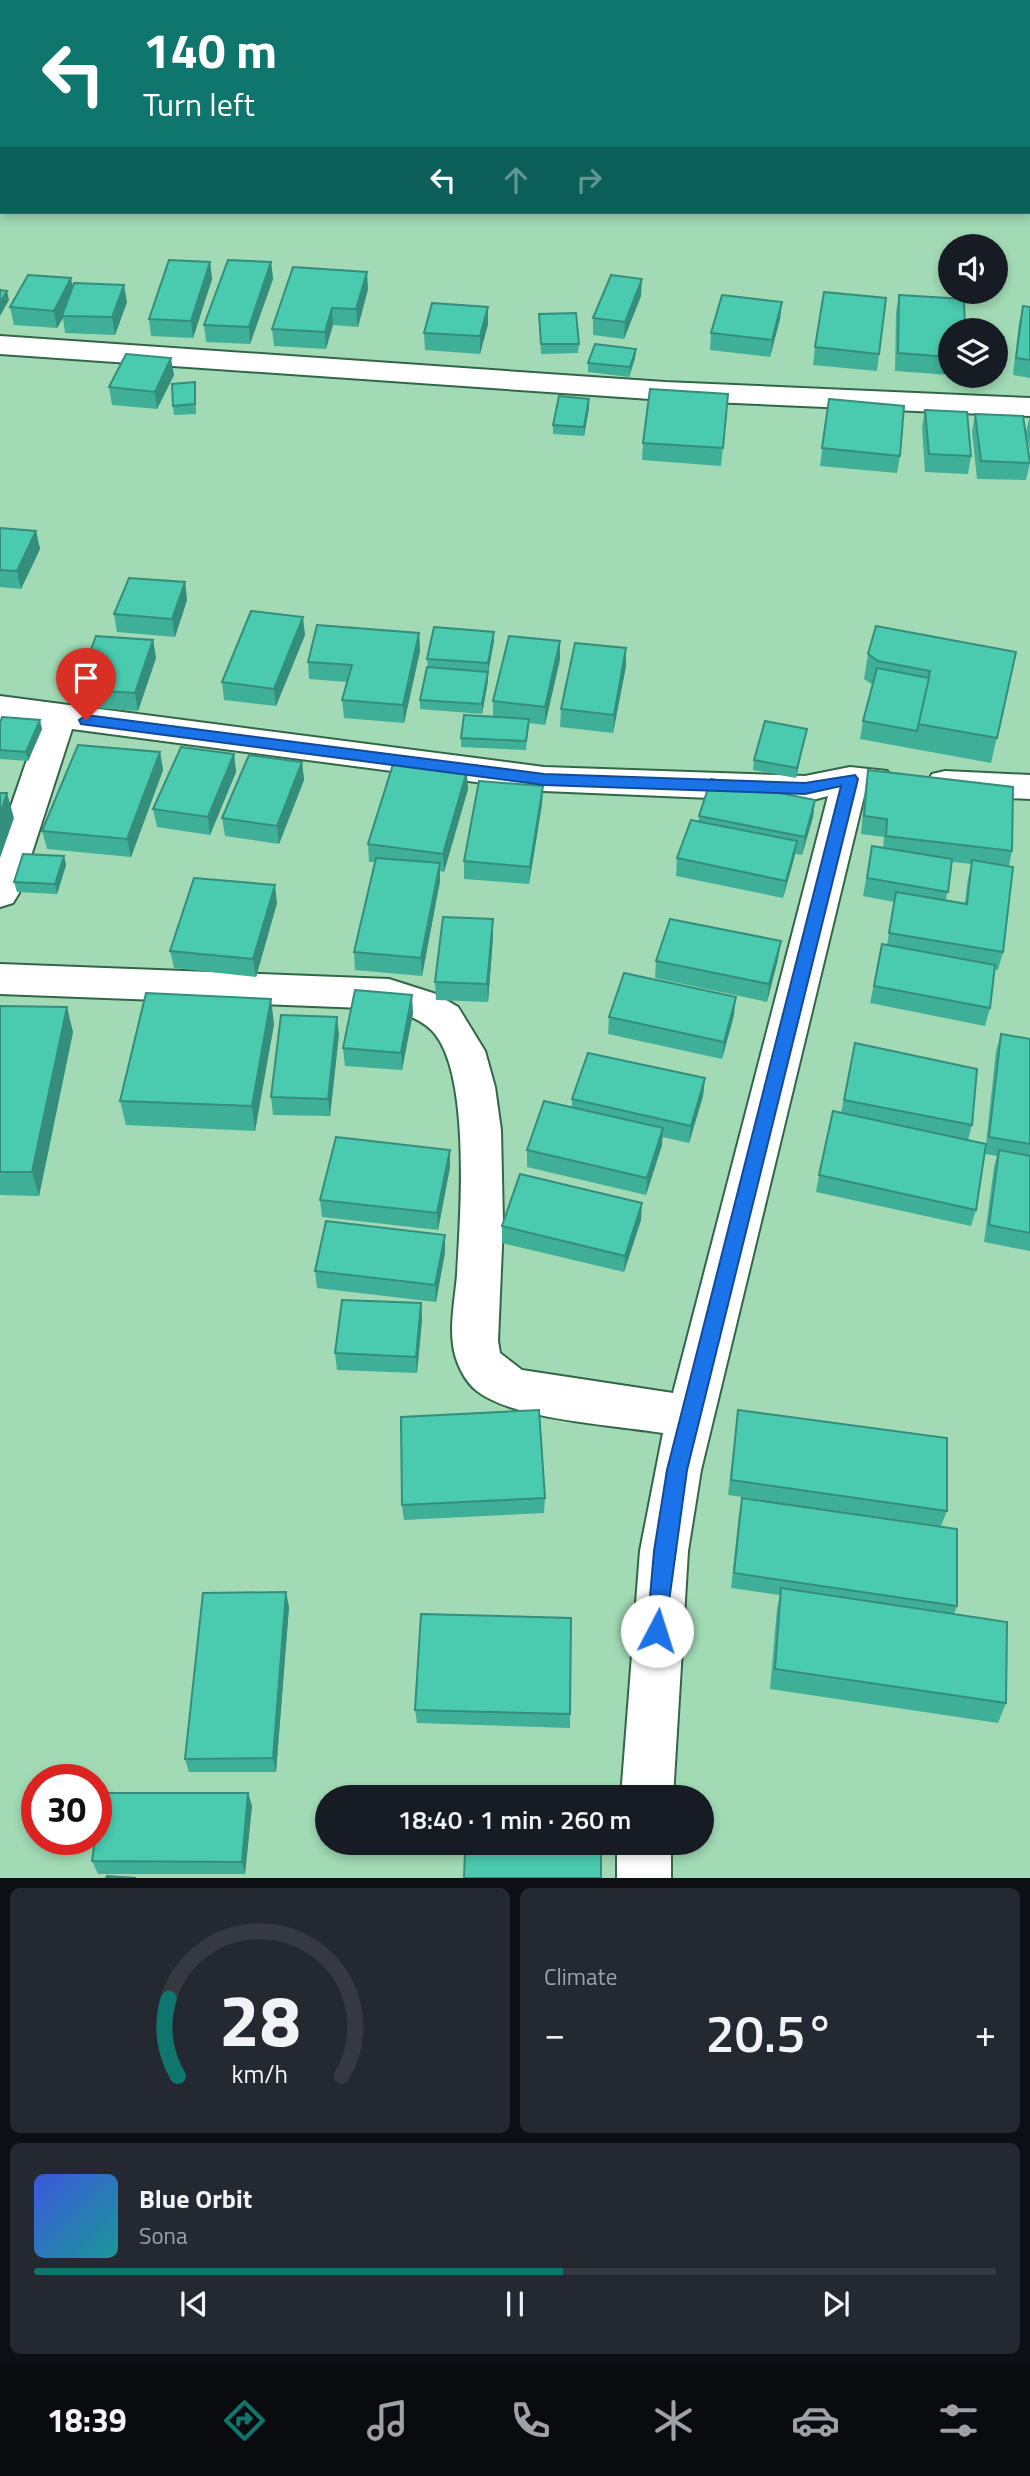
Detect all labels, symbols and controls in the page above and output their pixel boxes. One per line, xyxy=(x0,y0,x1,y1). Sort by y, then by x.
text: 140 m xyxy=(143,12,277,87)
icon: left xyxy=(28,28,119,119)
text: Turn left xyxy=(143,80,255,128)
icon: left xyxy=(424,161,462,199)
icon: ahead xyxy=(497,161,535,199)
icon: right xyxy=(570,161,608,199)
map controls xyxy=(938,234,1008,388)
button: sound xyxy=(938,234,1008,304)
button: layers xyxy=(938,318,1008,388)
pin xyxy=(56,648,116,720)
icon: arrive xyxy=(67,659,105,697)
position arrow xyxy=(620,1594,694,1668)
speed limit sign: 30 xyxy=(21,1764,112,1855)
text: 18:40 · 1 min · 260 m xyxy=(398,1800,631,1839)
text: Climate xyxy=(544,1959,617,1994)
text: 28 xyxy=(219,1965,301,2075)
text: 20.5° xyxy=(706,1993,834,2072)
text: − xyxy=(544,2004,565,2062)
text: + xyxy=(975,2004,996,2062)
text: km/h xyxy=(232,2055,288,2093)
text: Blue Orbit xyxy=(139,2179,252,2218)
text: Sona xyxy=(139,2218,187,2253)
icon: previous xyxy=(175,2285,213,2323)
icon: pause xyxy=(496,2285,534,2323)
icon: next xyxy=(817,2285,855,2323)
text: 18:39 xyxy=(47,2396,127,2444)
icon: directions xyxy=(220,2396,269,2445)
icon: music xyxy=(363,2396,412,2445)
icon: phone xyxy=(506,2396,555,2445)
icon: climate xyxy=(649,2396,698,2445)
icon: car xyxy=(791,2396,840,2445)
icon: filters xyxy=(934,2396,983,2445)

